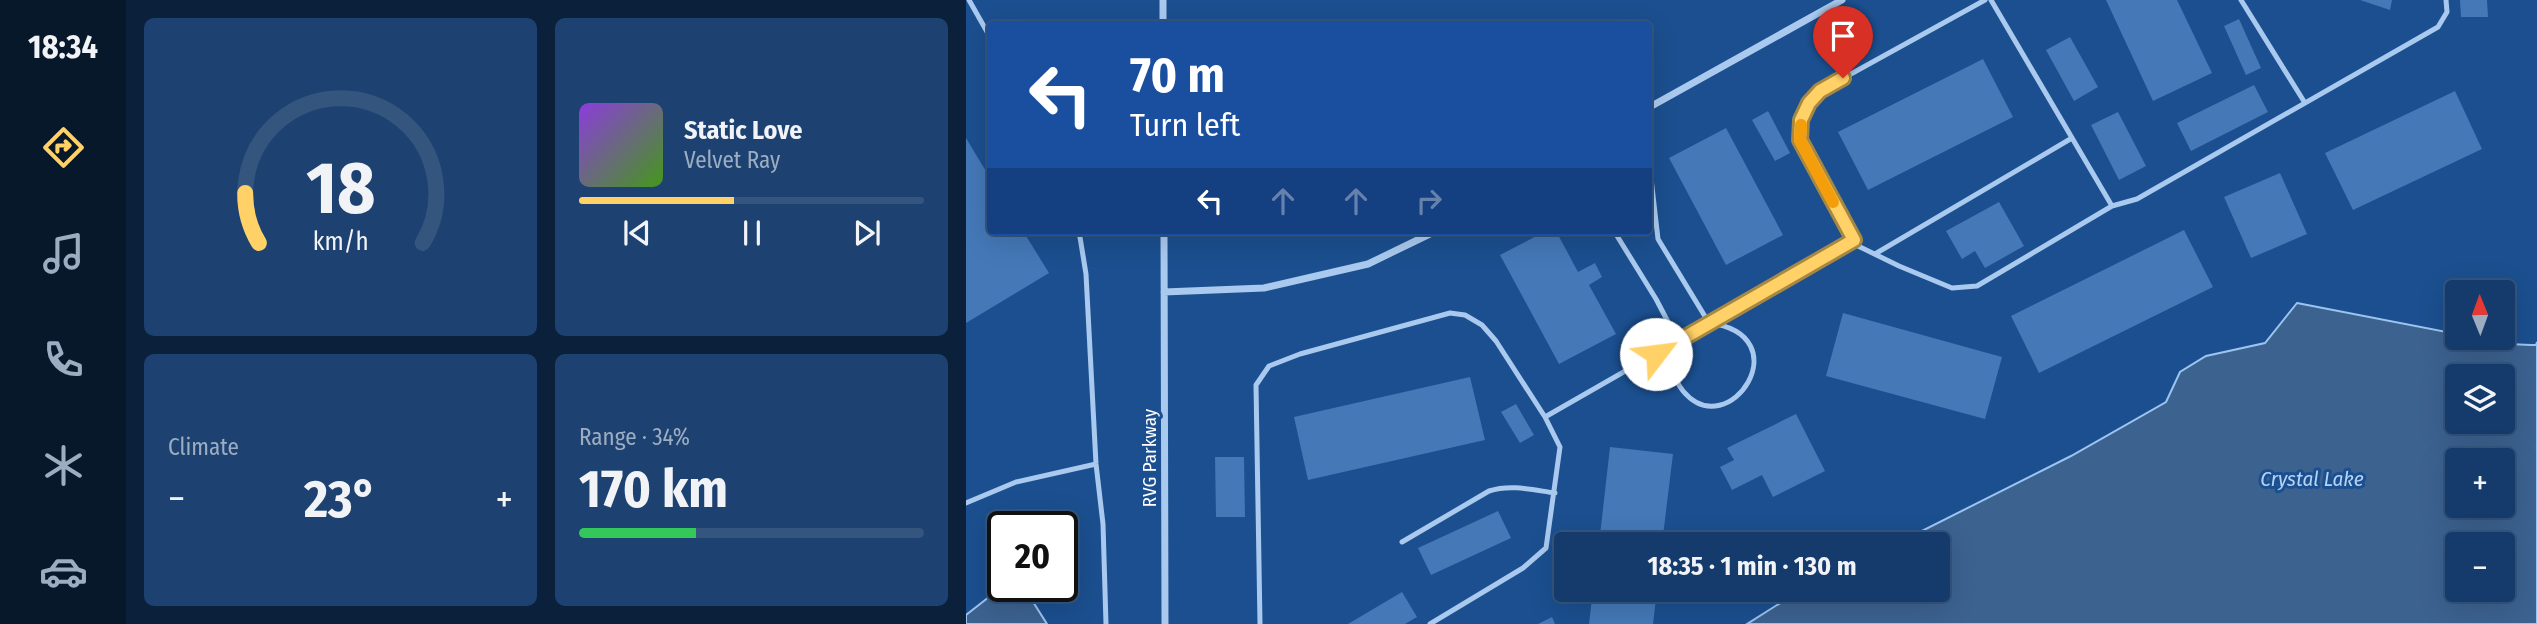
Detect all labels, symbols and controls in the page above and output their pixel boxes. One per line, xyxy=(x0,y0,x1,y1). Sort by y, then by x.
pin xyxy=(1813,6,1873,78)
icon: arrive xyxy=(1824,17,1862,55)
text: 18:34 xyxy=(28,28,98,66)
text: 70 m xyxy=(1130,46,1225,105)
icon: left xyxy=(1015,49,1106,140)
text: Turn left xyxy=(1130,106,1240,144)
text: Static Love xyxy=(684,115,802,146)
icon: directions xyxy=(39,123,88,172)
text: 18 xyxy=(306,146,375,233)
text: Velvet Ray xyxy=(684,146,780,174)
icon: left xyxy=(1191,182,1229,220)
icon: ahead xyxy=(1264,182,1302,220)
icon: ahead xyxy=(1337,182,1375,220)
icon: right xyxy=(1410,182,1448,220)
icon: previous xyxy=(618,214,656,252)
icon: pause xyxy=(733,214,771,252)
icon: next xyxy=(848,214,886,252)
text: km/h xyxy=(313,227,368,257)
icon: music xyxy=(39,229,88,278)
north arrow xyxy=(2445,280,2515,350)
map controls xyxy=(2445,280,2515,602)
position arrow xyxy=(1619,317,1693,391)
icon: phone xyxy=(39,335,88,384)
button: layers xyxy=(2445,364,2515,434)
street label: RVG Parkway xyxy=(1138,408,1161,507)
text: Range · 34% xyxy=(579,423,690,451)
text: Climate xyxy=(168,433,239,461)
icon: climate xyxy=(39,441,88,490)
button: + xyxy=(2445,448,2515,518)
text: 170 km xyxy=(579,458,728,521)
water label: Crystal Lake xyxy=(2260,466,2364,492)
text: 23° xyxy=(304,468,377,531)
text: − xyxy=(168,476,185,522)
text: + xyxy=(496,476,513,522)
speed limit sign: 20 xyxy=(987,511,1078,602)
button: − xyxy=(2445,532,2515,602)
icon: car xyxy=(39,547,88,596)
text: 18:35 · 1 min · 130 m xyxy=(1647,551,1857,582)

